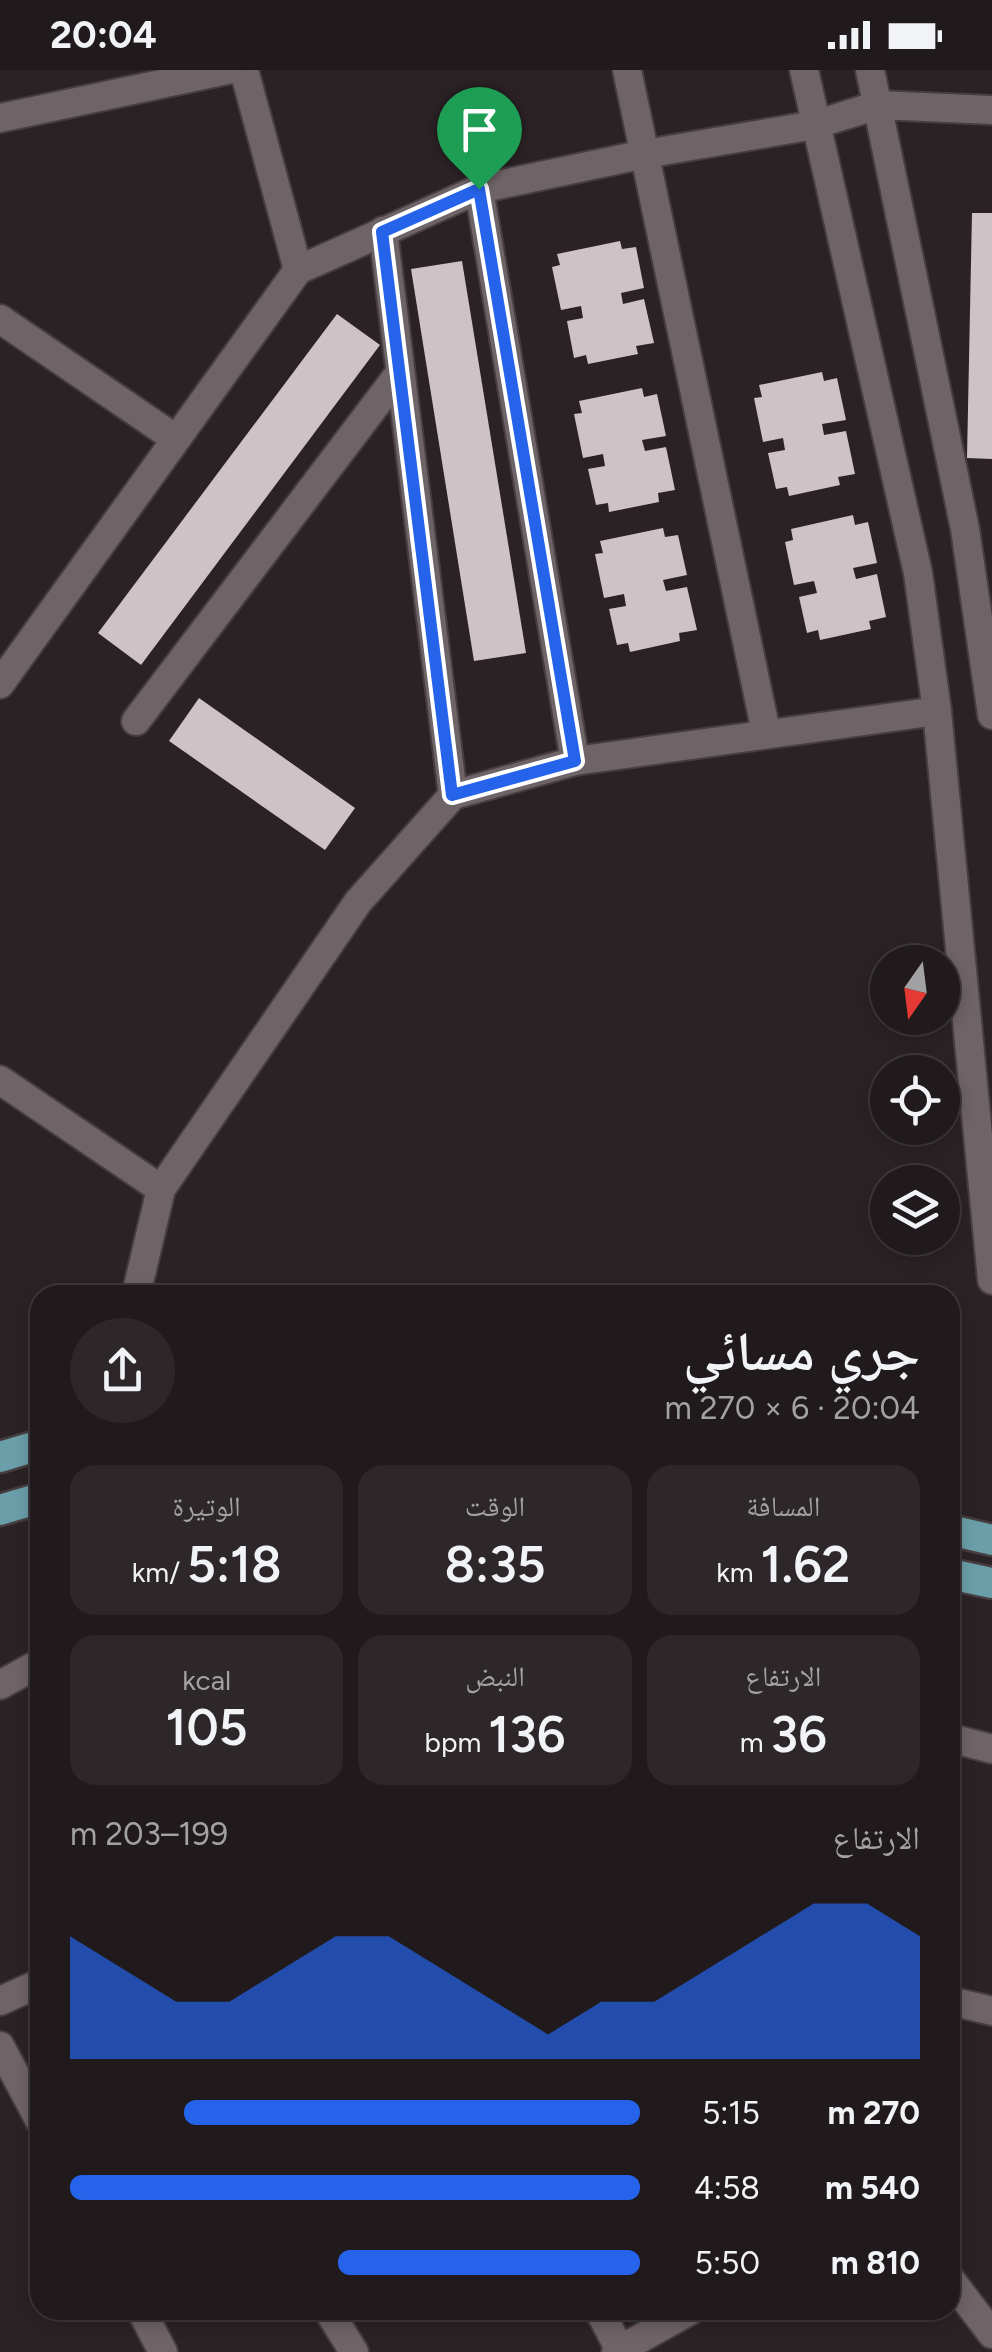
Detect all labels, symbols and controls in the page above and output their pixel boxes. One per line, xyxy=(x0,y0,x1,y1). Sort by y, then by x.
text: 20:04 xyxy=(50,12,157,58)
pin xyxy=(437,87,522,190)
icon: arrive xyxy=(452,102,507,157)
north arrow xyxy=(870,945,960,1035)
map controls xyxy=(870,945,960,1255)
button: locate xyxy=(870,1055,960,1145)
button: layers xyxy=(870,1165,960,1255)
button: share xyxy=(70,1318,175,1423)
text: جري مسائي xyxy=(683,1318,920,1384)
text: 20:04 · 6 × 270 m xyxy=(665,1389,920,1427)
text: الوتيرة xyxy=(173,1489,241,1523)
text: الوقت xyxy=(465,1489,525,1523)
text: المسافة xyxy=(746,1489,820,1523)
text: 5:18 xyxy=(187,1534,282,1595)
text: 8:35 xyxy=(444,1534,546,1595)
text: 1.62 xyxy=(761,1534,850,1595)
text: /km xyxy=(132,1555,187,1589)
text: km xyxy=(716,1555,761,1589)
text: النبض xyxy=(465,1659,525,1693)
text: الارتفاع xyxy=(745,1659,822,1693)
text: kcal xyxy=(182,1663,231,1697)
text: 105 xyxy=(166,1697,248,1758)
text: 136 xyxy=(488,1704,565,1765)
text: 36 xyxy=(771,1704,827,1765)
text: bpm xyxy=(425,1725,488,1759)
text: m xyxy=(740,1725,771,1759)
text: 199–203 m xyxy=(70,1815,228,1853)
text: الارتفاع xyxy=(833,1819,920,1857)
text: 5:15 xyxy=(702,2094,760,2132)
text: 270 m xyxy=(827,2094,920,2132)
text: 4:58 xyxy=(694,2169,760,2207)
text: 540 m xyxy=(825,2169,920,2207)
text: 5:50 xyxy=(695,2244,760,2282)
text: 810 m xyxy=(831,2244,920,2282)

